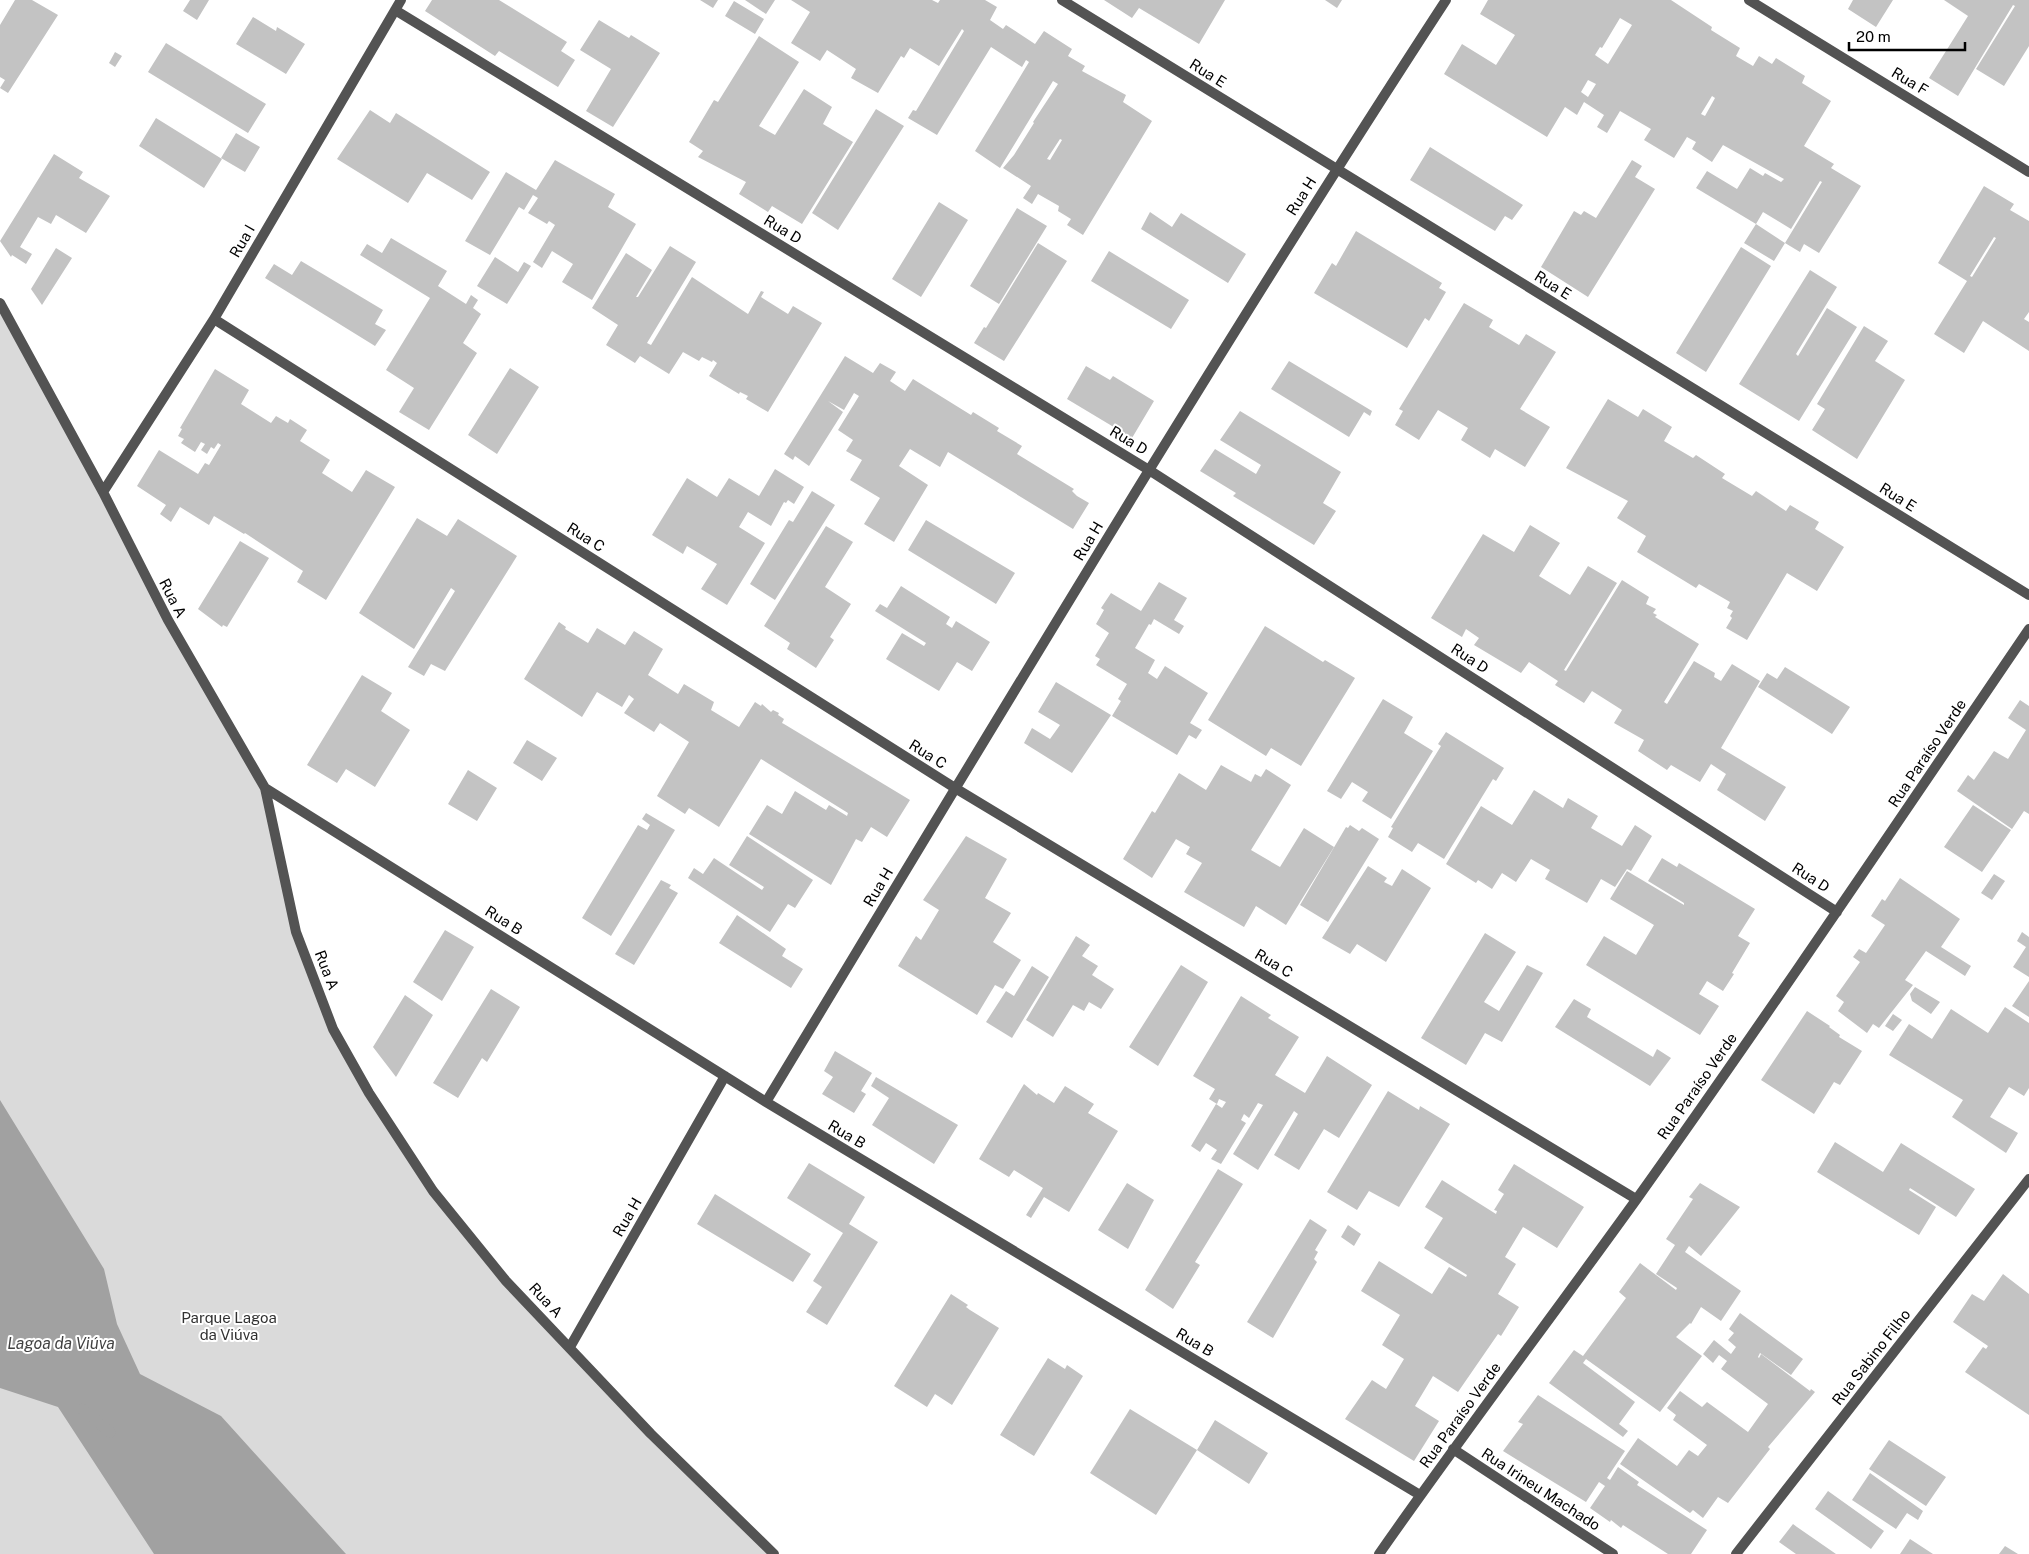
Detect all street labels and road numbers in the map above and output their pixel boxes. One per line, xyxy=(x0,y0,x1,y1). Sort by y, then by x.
street label: Rua E xyxy=(1187,55,1229,91)
street label: Rua F xyxy=(1889,64,1931,99)
street label: Rua H xyxy=(1283,174,1319,218)
street label: Rua D xyxy=(761,211,805,247)
street label: Rua I xyxy=(226,222,258,260)
street label: Rua E xyxy=(1532,267,1574,303)
street label: Rua D xyxy=(1107,422,1151,458)
street label: Rua E xyxy=(1877,479,1919,515)
street label: Rua C xyxy=(564,519,608,555)
street label: Rua H xyxy=(1070,519,1106,563)
street label: Rua A xyxy=(156,576,190,621)
street label: Rua D xyxy=(1448,640,1492,676)
street label: Rua Paraíso Verde xyxy=(1885,696,1969,810)
street label: Rua C xyxy=(906,736,950,772)
street label: Rua D xyxy=(1789,859,1833,895)
street label: Rua H xyxy=(860,865,896,909)
street label: Rua B xyxy=(482,902,526,938)
street label: Rua C xyxy=(1252,945,1296,981)
street label: Rua A xyxy=(312,948,342,993)
street label: Rua Paraíso Verde xyxy=(1654,1029,1740,1143)
street label: Rua B xyxy=(825,1116,869,1152)
street label: Rua H xyxy=(609,1194,645,1240)
street label: Rua A xyxy=(526,1279,567,1321)
street label: Rua Sabino Filho xyxy=(1828,1306,1914,1408)
street label: Rua B xyxy=(1173,1324,1217,1360)
street label: Rua Paraíso Verde xyxy=(1416,1359,1504,1471)
street label: Rua Irineu Machado xyxy=(1479,1444,1603,1534)

